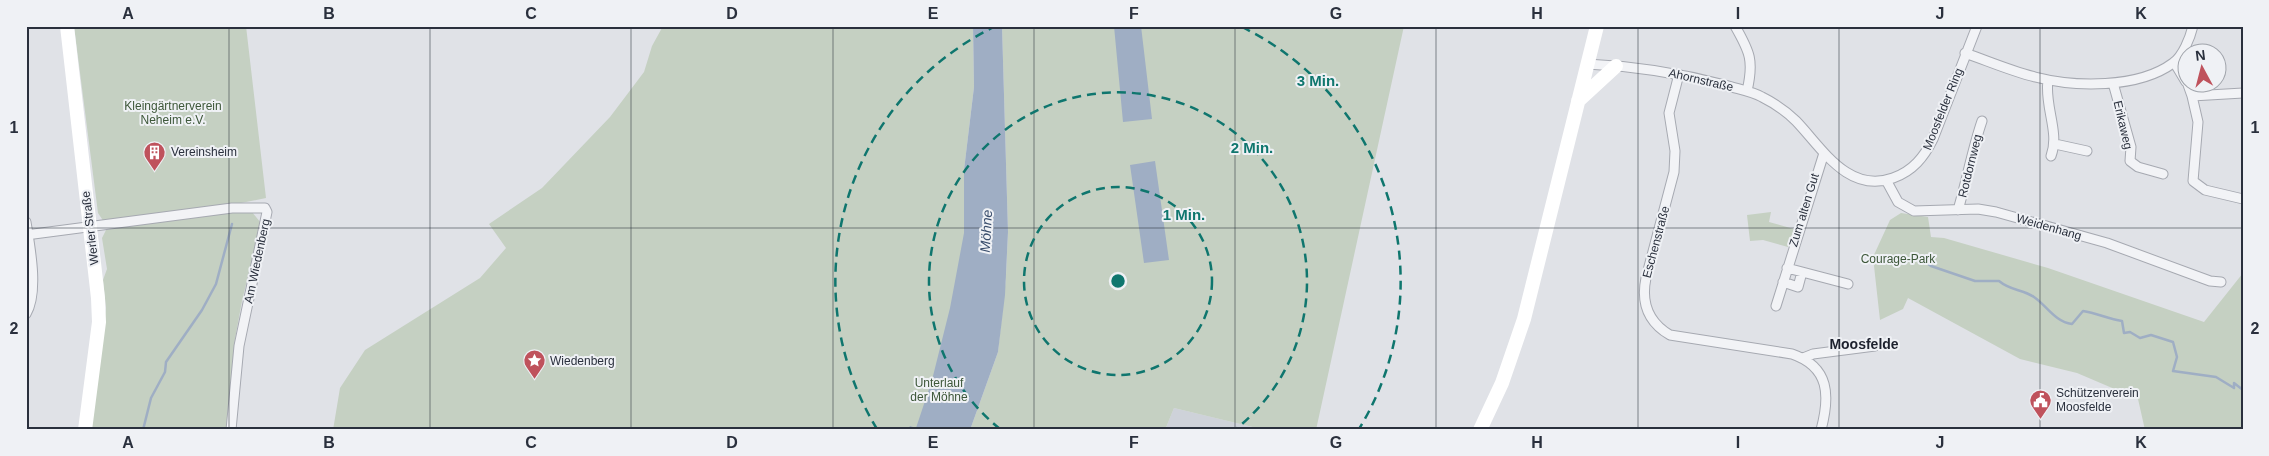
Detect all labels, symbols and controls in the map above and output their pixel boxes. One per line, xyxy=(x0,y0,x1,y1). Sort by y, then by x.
text: A xyxy=(122,5,134,22)
text: B xyxy=(323,5,335,22)
text: C xyxy=(525,5,537,22)
text: D xyxy=(726,5,738,22)
text: E xyxy=(928,5,939,22)
text: F xyxy=(1129,5,1139,22)
text: G xyxy=(1330,5,1342,22)
text: H xyxy=(1531,5,1543,22)
text: I xyxy=(1736,5,1740,22)
text: J xyxy=(1936,5,1944,22)
text: K xyxy=(2135,5,2147,22)
north arrow xyxy=(2176,42,2226,92)
text: N xyxy=(2194,47,2206,64)
street label: Ahornstraße xyxy=(1667,66,1735,94)
street label: Moosfelder Ring xyxy=(1920,66,1966,152)
text: 3 Min. xyxy=(1297,72,1339,89)
park label: Kleingärtnerverein Neheim e.V. xyxy=(124,99,222,127)
street label: Erikaweg xyxy=(2111,99,2135,151)
text: 1 xyxy=(10,119,19,136)
text: 1 xyxy=(2251,119,2260,136)
street label: Rotdornweg xyxy=(1955,133,1985,199)
text: 2 Min. xyxy=(1231,139,1273,156)
building icon: Vereinsheim xyxy=(143,140,167,171)
place label: Vereinsheim xyxy=(171,145,237,159)
street label: Zum alten Gut xyxy=(1786,171,1822,248)
street label: Werler Straße xyxy=(78,190,101,266)
street label: Eschenstraße xyxy=(1640,204,1672,280)
text: 1 Min. xyxy=(1163,206,1205,223)
water label: Möhne xyxy=(977,209,995,253)
street label: Weidenhang xyxy=(2015,211,2083,243)
street label: Am Wiedenberg xyxy=(241,217,273,305)
park label: Courage-Park xyxy=(1861,252,1936,266)
centre of rings xyxy=(1109,272,1127,290)
text: 2 xyxy=(10,320,19,337)
text: 2 xyxy=(2251,320,2260,337)
district label: Moosfelde xyxy=(1829,336,1899,352)
place icon: Wiedenberg xyxy=(522,349,546,380)
place label: Wiedenberg xyxy=(550,354,615,368)
park label: Unterlauf der Möhne xyxy=(910,376,968,404)
place label: Schützenverein Moosfelde xyxy=(2056,386,2139,414)
public building icon: Schützenverein Moosfelde xyxy=(2028,388,2052,419)
text: A xyxy=(122,434,134,451)
text: B xyxy=(323,434,335,451)
text: C xyxy=(525,434,537,451)
text: D xyxy=(726,434,738,451)
text: E xyxy=(928,434,939,451)
text: F xyxy=(1129,434,1139,451)
text: G xyxy=(1330,434,1342,451)
text: H xyxy=(1531,434,1543,451)
text: I xyxy=(1736,434,1740,451)
text: J xyxy=(1936,434,1944,451)
text: K xyxy=(2135,434,2147,451)

